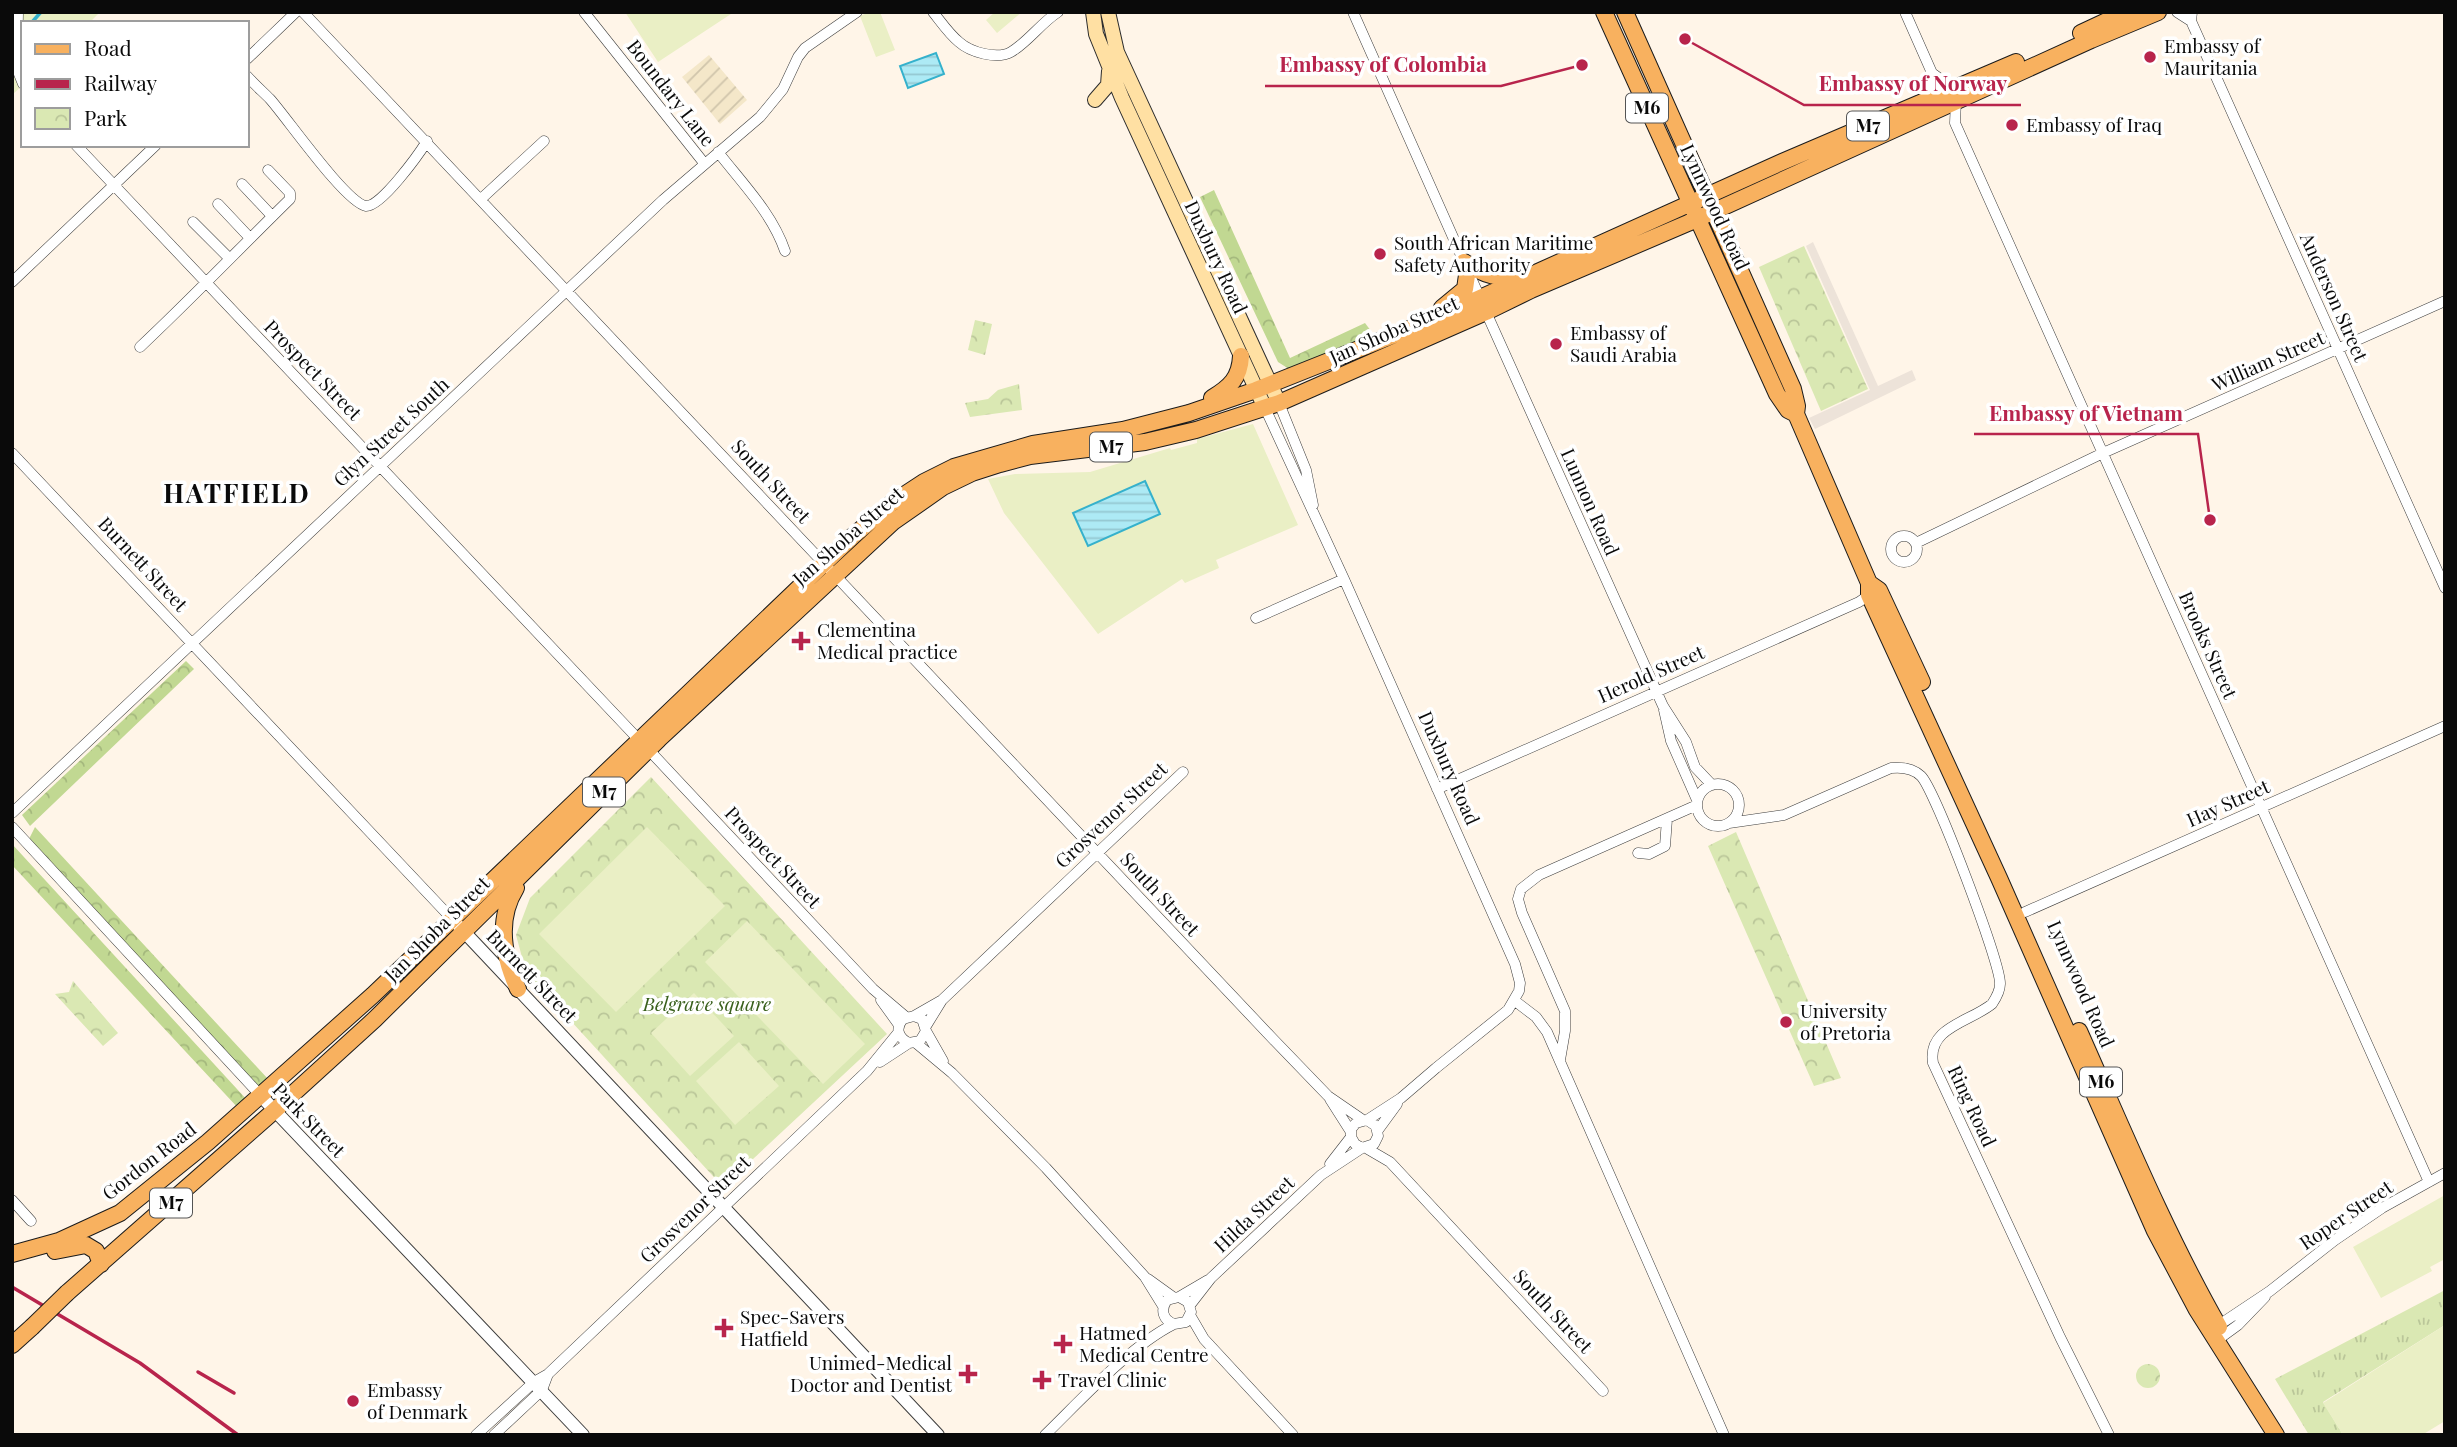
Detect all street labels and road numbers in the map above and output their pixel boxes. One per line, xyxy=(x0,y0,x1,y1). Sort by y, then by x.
street label: Boundary Lane xyxy=(622,34,722,151)
road number: M6 xyxy=(1626,94,1668,122)
road number: M7 xyxy=(1847,112,1889,140)
street label: Lynnwood Road xyxy=(1675,139,1757,274)
street label: Duxbury Road xyxy=(1179,196,1254,317)
street label: Anderson Street xyxy=(2294,227,2375,365)
street label: Jan Shoba Street xyxy=(1324,289,1463,370)
street label: Prospect Street xyxy=(259,313,368,425)
street label: William Street xyxy=(2206,324,2328,397)
street label: Glyn Street South xyxy=(327,371,454,492)
road number: M7 xyxy=(1090,432,1132,462)
street label: South Street xyxy=(726,433,817,528)
street label: Lunnon Road xyxy=(1556,444,1626,559)
street label: Jan Shoba Street xyxy=(786,480,908,591)
street label: Burnett Street xyxy=(93,510,194,616)
street label: Brooks Street xyxy=(2174,587,2244,703)
street label: Herold Street xyxy=(1593,638,1708,708)
street label: Duxbury Road xyxy=(1413,707,1487,829)
street label: Grosvenor Street xyxy=(1049,755,1172,873)
street label: Hay Street xyxy=(2182,772,2274,832)
road number: M7 xyxy=(583,778,625,806)
street label: Prospect Street xyxy=(720,800,828,913)
street label: South Street xyxy=(1115,846,1206,941)
street label: Jan Shoba Street xyxy=(377,870,495,987)
street label: Lynnwood Road xyxy=(2042,916,2122,1051)
street label: Burnett Street xyxy=(482,923,584,1028)
street label: Ring Road xyxy=(1943,1061,2003,1151)
road number: M6 xyxy=(2080,1068,2122,1097)
street label: Park Street xyxy=(268,1076,352,1163)
street label: Gordon Road xyxy=(96,1115,201,1205)
street label: Grosvenor Street xyxy=(633,1149,756,1268)
street label: Hilda Street xyxy=(1207,1169,1299,1257)
street label: Roper Street xyxy=(2294,1173,2397,1255)
road number: M7 xyxy=(150,1188,192,1218)
street label: South Street xyxy=(1508,1263,1599,1358)

